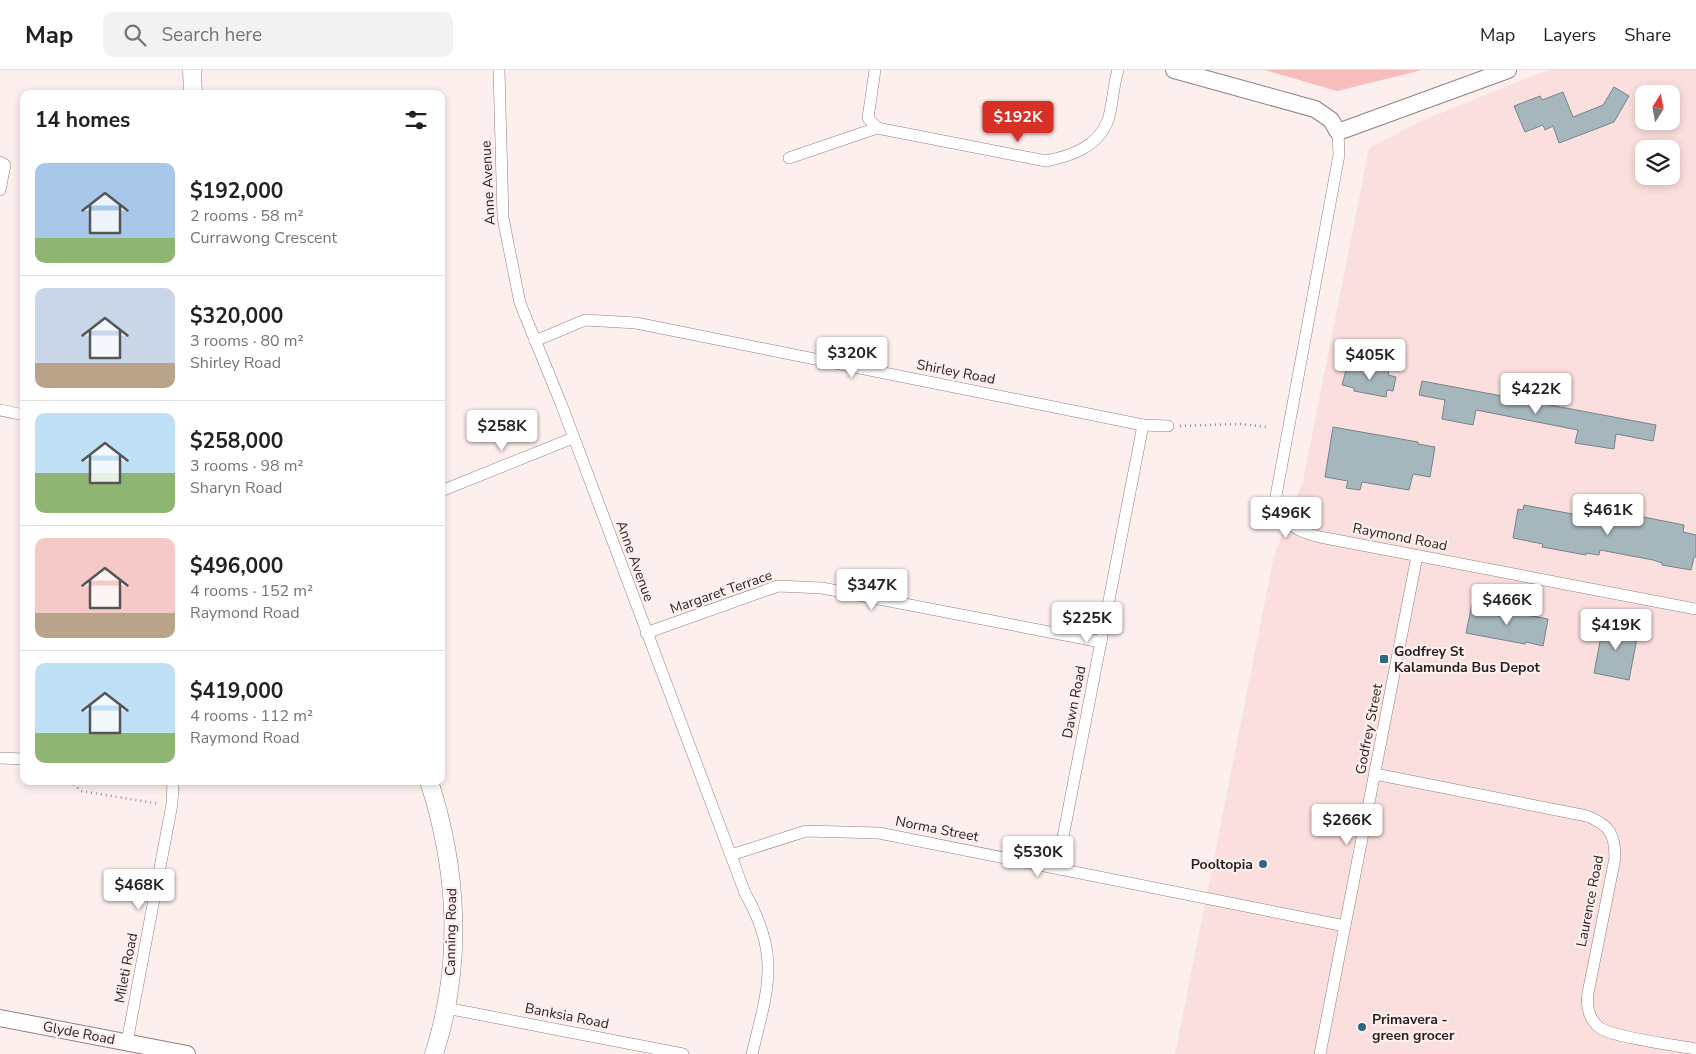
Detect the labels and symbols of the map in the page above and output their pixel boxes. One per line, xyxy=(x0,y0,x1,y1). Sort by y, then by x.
north arrow xyxy=(1635,85,1680,130)
pin: $192K xyxy=(983,100,1053,143)
street label: Anne Avenue xyxy=(476,140,500,226)
pin: $320K xyxy=(817,336,887,379)
pin: $405K xyxy=(1335,338,1405,381)
street label: Shirley Road xyxy=(915,355,997,389)
pin: $422K xyxy=(1501,372,1571,415)
pin: $258K xyxy=(467,410,537,452)
pin: $461K xyxy=(1573,494,1643,536)
pin: $496K xyxy=(1251,496,1321,539)
street label: Anne Avenue xyxy=(612,518,658,604)
street label: Raymond Road xyxy=(1351,519,1449,555)
street label: Margaret Terrace xyxy=(667,566,775,618)
pin: $347K xyxy=(837,568,907,611)
pin: $466K xyxy=(1472,584,1542,626)
pin: $225K xyxy=(1052,602,1122,644)
pin: $419K xyxy=(1581,608,1651,651)
place label: Godfrey St Kalamunda Bus Depot xyxy=(1394,642,1540,677)
marker: Godfrey St Kalamunda Bus Depot xyxy=(1378,653,1390,665)
street label: Dawn Road xyxy=(1058,664,1090,740)
street label: Godfrey Street xyxy=(1351,682,1387,776)
pin: $266K xyxy=(1312,804,1382,846)
street label: Norma Street xyxy=(894,812,980,846)
pin: $530K xyxy=(1003,836,1073,878)
street label: Laurence Road xyxy=(1572,853,1608,949)
place label: Pooltopia xyxy=(1191,855,1253,874)
marker: Pooltopia xyxy=(1257,858,1269,870)
pin: $468K xyxy=(104,868,174,911)
street label: Canning Road xyxy=(441,888,461,976)
street label: Mileti Road xyxy=(110,931,142,1005)
street label: Banksia Road xyxy=(523,999,611,1033)
place label: Primavera - green grocer xyxy=(1372,1010,1455,1045)
street label: Glyde Road xyxy=(41,1017,117,1049)
marker: Primavera - green grocer xyxy=(1356,1021,1368,1033)

